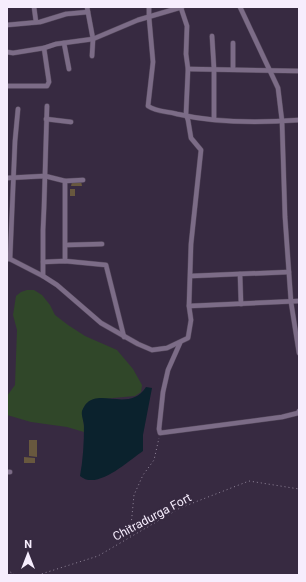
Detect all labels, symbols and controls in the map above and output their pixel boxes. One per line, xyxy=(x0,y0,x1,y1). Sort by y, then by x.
street label: Chitradurga Fort xyxy=(110,490,194,544)
north arrow xyxy=(8,534,48,574)
text: N xyxy=(24,538,32,551)

